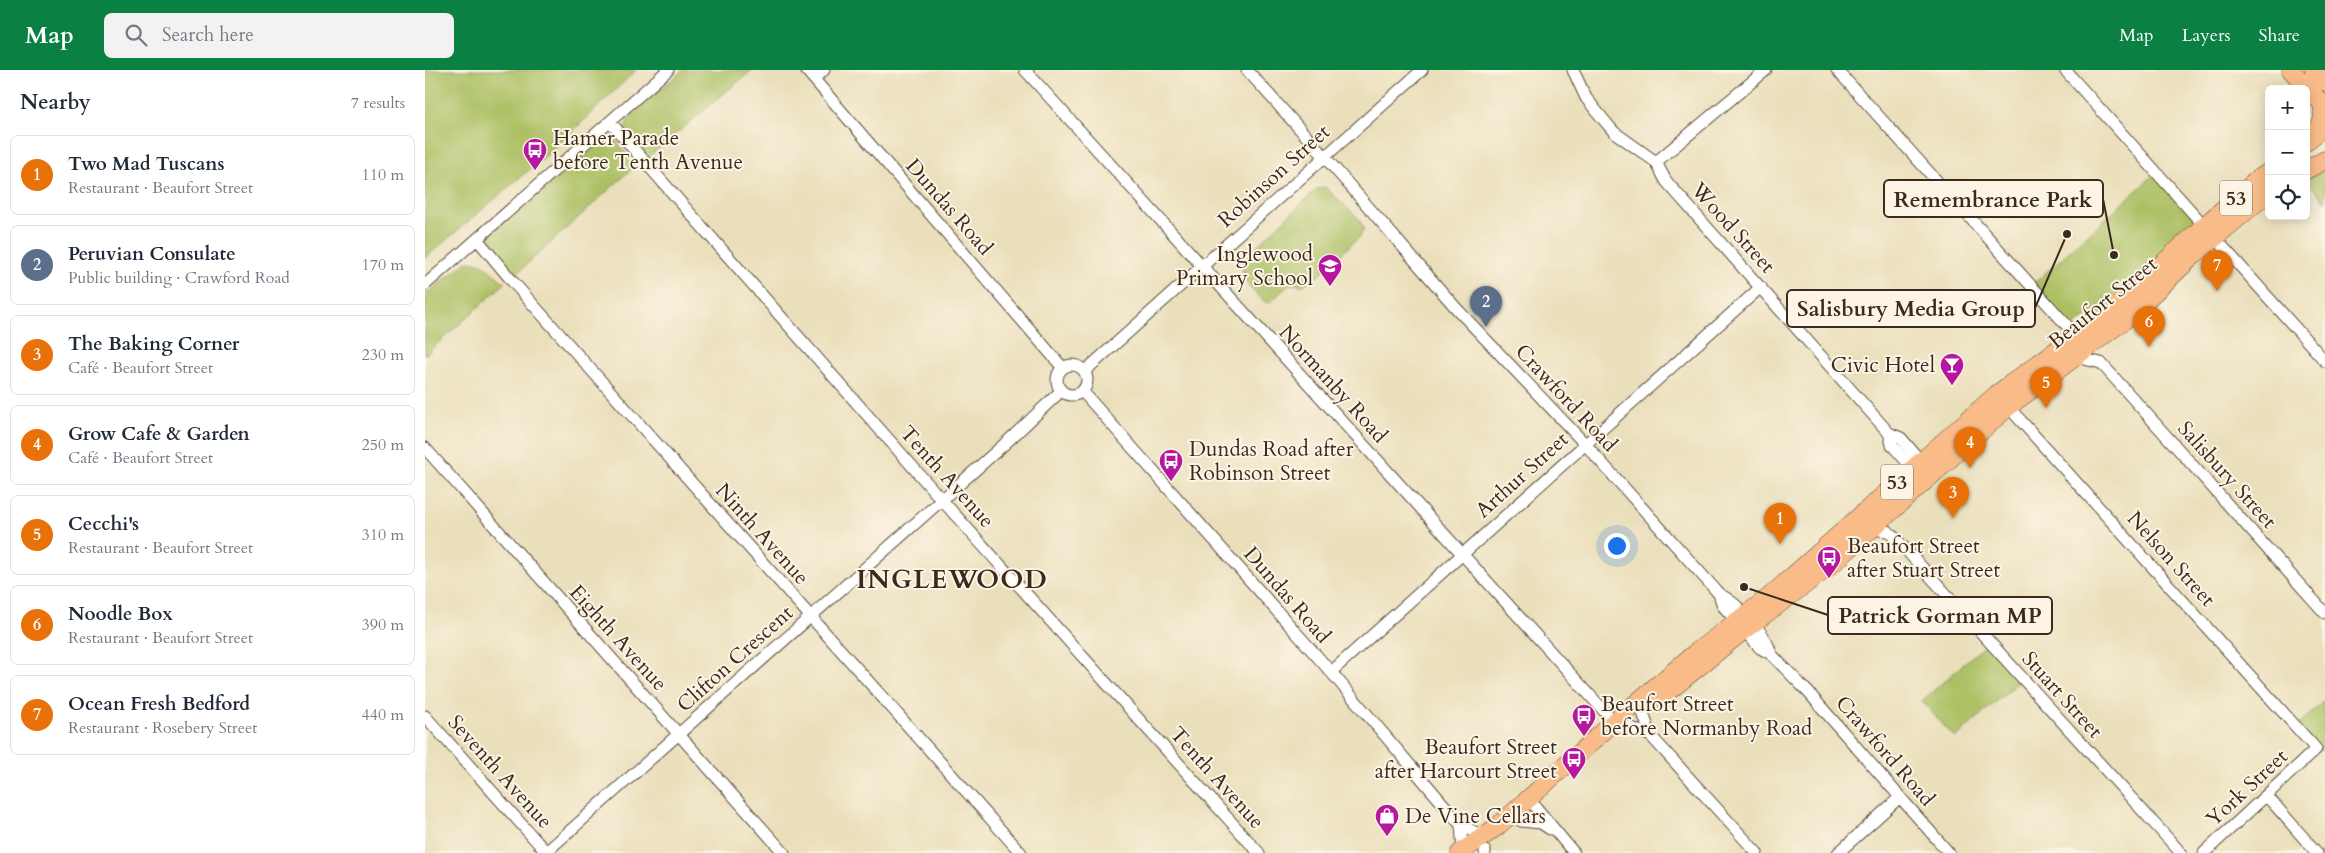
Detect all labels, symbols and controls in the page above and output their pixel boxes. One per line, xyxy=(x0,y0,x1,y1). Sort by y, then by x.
search box xyxy=(104,13,454,58)
text: Map xyxy=(25,19,74,52)
icon: search xyxy=(122,21,150,49)
text: Search here xyxy=(162,22,254,48)
text: Map xyxy=(2119,23,2154,48)
text: Layers xyxy=(2182,23,2231,48)
text: Share xyxy=(2259,23,2300,48)
map controls xyxy=(2265,85,2310,220)
button: + xyxy=(2265,85,2310,130)
text: Nearby xyxy=(20,88,91,117)
text: 7 results xyxy=(351,92,405,114)
street label: Robinson Street xyxy=(1212,118,1337,234)
place label: Hamer Parade before Tenth Avenue xyxy=(553,124,743,177)
button: − xyxy=(2265,130,2310,175)
bus stop icon: Hamer Parade before Tenth Avenue xyxy=(522,137,548,171)
text: Two Mad Tuscans xyxy=(68,151,225,177)
street label: Dundas Road xyxy=(899,152,999,262)
text: 1 xyxy=(33,164,41,186)
text: 110 m xyxy=(362,164,404,186)
street label: Wood Street xyxy=(1684,175,1782,280)
button: locate xyxy=(2265,175,2310,220)
text: Restaurant · Beaufort Street xyxy=(68,177,253,199)
callout: Remembrance Park xyxy=(1884,180,2103,217)
road number: 53 xyxy=(2220,180,2252,216)
text: Remembrance Park xyxy=(1894,185,2093,215)
place label: Inglewood Primary School xyxy=(1176,240,1313,293)
text: Peruvian Consulate xyxy=(68,241,236,267)
street label: Beaufort Street xyxy=(2042,250,2164,356)
pin: 7 xyxy=(2201,250,2233,291)
school or university icon: Inglewood Primary School xyxy=(1317,253,1343,287)
text: 2 xyxy=(33,254,41,276)
text: 170 m xyxy=(362,254,404,276)
text: Public building · Crawford Road xyxy=(68,267,290,289)
pin: 2 xyxy=(1470,286,1502,327)
callout: Salisbury Media Group xyxy=(1787,290,2035,327)
text: Salisbury Media Group xyxy=(1797,294,2025,324)
pin: 6 xyxy=(2133,306,2165,347)
street label: Normanby Road xyxy=(1272,319,1394,449)
text: The Baking Corner xyxy=(68,331,239,357)
street label: Crawford Road xyxy=(1508,338,1624,458)
text: 3 xyxy=(33,344,41,366)
text: 230 m xyxy=(362,344,404,366)
place label: Civic Hotel xyxy=(1831,351,1935,380)
bar icon: Civic Hotel xyxy=(1939,352,1965,386)
text: Café · Beaufort Street xyxy=(68,357,213,379)
pin: 5 xyxy=(2030,367,2062,408)
street label: Salisbury Street xyxy=(2171,415,2283,535)
street label: Tenth Avenue xyxy=(893,419,1001,535)
text: Grow Cafe & Garden xyxy=(68,421,250,447)
street label: Arthur Street xyxy=(1469,425,1575,525)
pin: 4 xyxy=(1954,427,1986,468)
text: 4 xyxy=(33,434,41,456)
text: 250 m xyxy=(362,434,404,456)
place label: Dundas Road after Robinson Street xyxy=(1189,435,1354,488)
text: Café · Beaufort Street xyxy=(68,447,213,469)
bus stop icon: Dundas Road after Robinson Street xyxy=(1158,448,1184,482)
road number: 53 xyxy=(1881,464,1913,500)
street label: Ninth Avenue xyxy=(709,477,815,591)
pin: 3 xyxy=(1937,477,1969,518)
pin: 1 xyxy=(1764,503,1796,544)
street label: Nelson Street xyxy=(2120,505,2222,613)
text: Cecchi's xyxy=(68,511,139,537)
text: 5 xyxy=(33,524,41,546)
text: 310 m xyxy=(362,524,404,546)
place label: Beaufort Street after Stuart Street xyxy=(1847,532,2001,585)
your location xyxy=(1604,533,1630,559)
text: Restaurant · Beaufort Street xyxy=(68,537,253,559)
street label: Dundas Road xyxy=(1237,540,1337,650)
bus stop icon: Beaufort Street after Stuart Street xyxy=(1816,545,1842,579)
district label: INGLEWOOD xyxy=(856,562,1048,597)
street label: Eighth Avenue xyxy=(562,578,674,698)
callout: Patrick Gorman MP xyxy=(1828,597,2052,634)
street label: Clifton Crescent xyxy=(671,599,800,719)
text: Noodle Box xyxy=(68,601,173,627)
text: Patrick Gorman MP xyxy=(1838,601,2042,631)
text: 6 xyxy=(33,614,41,636)
text: 390 m xyxy=(362,614,404,636)
text: Restaurant · Beaufort Street xyxy=(68,627,253,649)
street label: Stuart Street xyxy=(2015,645,2109,745)
street label: Crawford Road xyxy=(1829,689,1941,813)
place label: Beaufort Street before Normanby Road xyxy=(1601,690,1812,743)
text: Ocean Fresh Bedford xyxy=(68,691,250,717)
bus stop icon: Beaufort Street before Normanby Road xyxy=(1571,703,1597,737)
text: 7 xyxy=(33,704,41,726)
text: 440 m xyxy=(362,704,404,726)
street label: Seventh Avenue xyxy=(441,709,559,835)
text: Restaurant · Rosebery Street xyxy=(68,717,257,739)
street label: Tenth Avenue xyxy=(1163,720,1271,836)
place label: Beaufort Street after Harcourt Street xyxy=(1375,733,1557,786)
street label: York Street xyxy=(2200,742,2294,833)
bus stop icon: Beaufort Street after Harcourt Street xyxy=(1561,746,1587,780)
place label: De Vine Cellars xyxy=(1405,802,1546,831)
shop icon: De Vine Cellars xyxy=(1374,803,1400,837)

